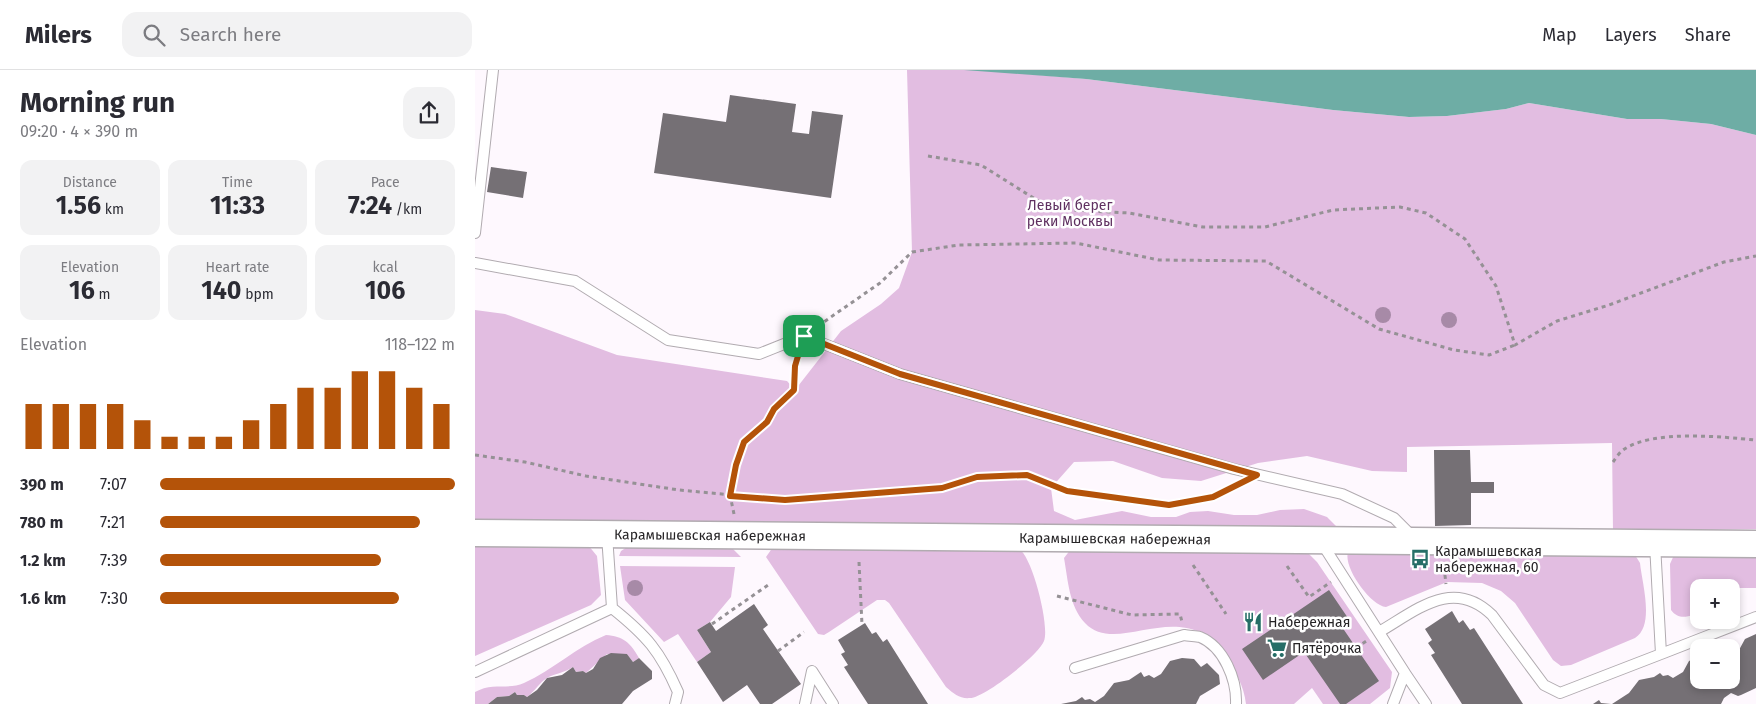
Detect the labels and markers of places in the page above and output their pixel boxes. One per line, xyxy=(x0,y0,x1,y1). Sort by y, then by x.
pin xyxy=(783,315,825,357)
place label: Карамышевская набережная, 60 xyxy=(1435,543,1542,576)
bus stop icon: Карамышевская набережная, 60 xyxy=(1409,548,1431,570)
restaurant icon: Набережная xyxy=(1242,611,1264,633)
place label: Набережная xyxy=(1268,614,1350,631)
supermarket icon: Пятёрочка xyxy=(1266,637,1288,659)
place label: Пятёрочка xyxy=(1292,640,1362,657)

